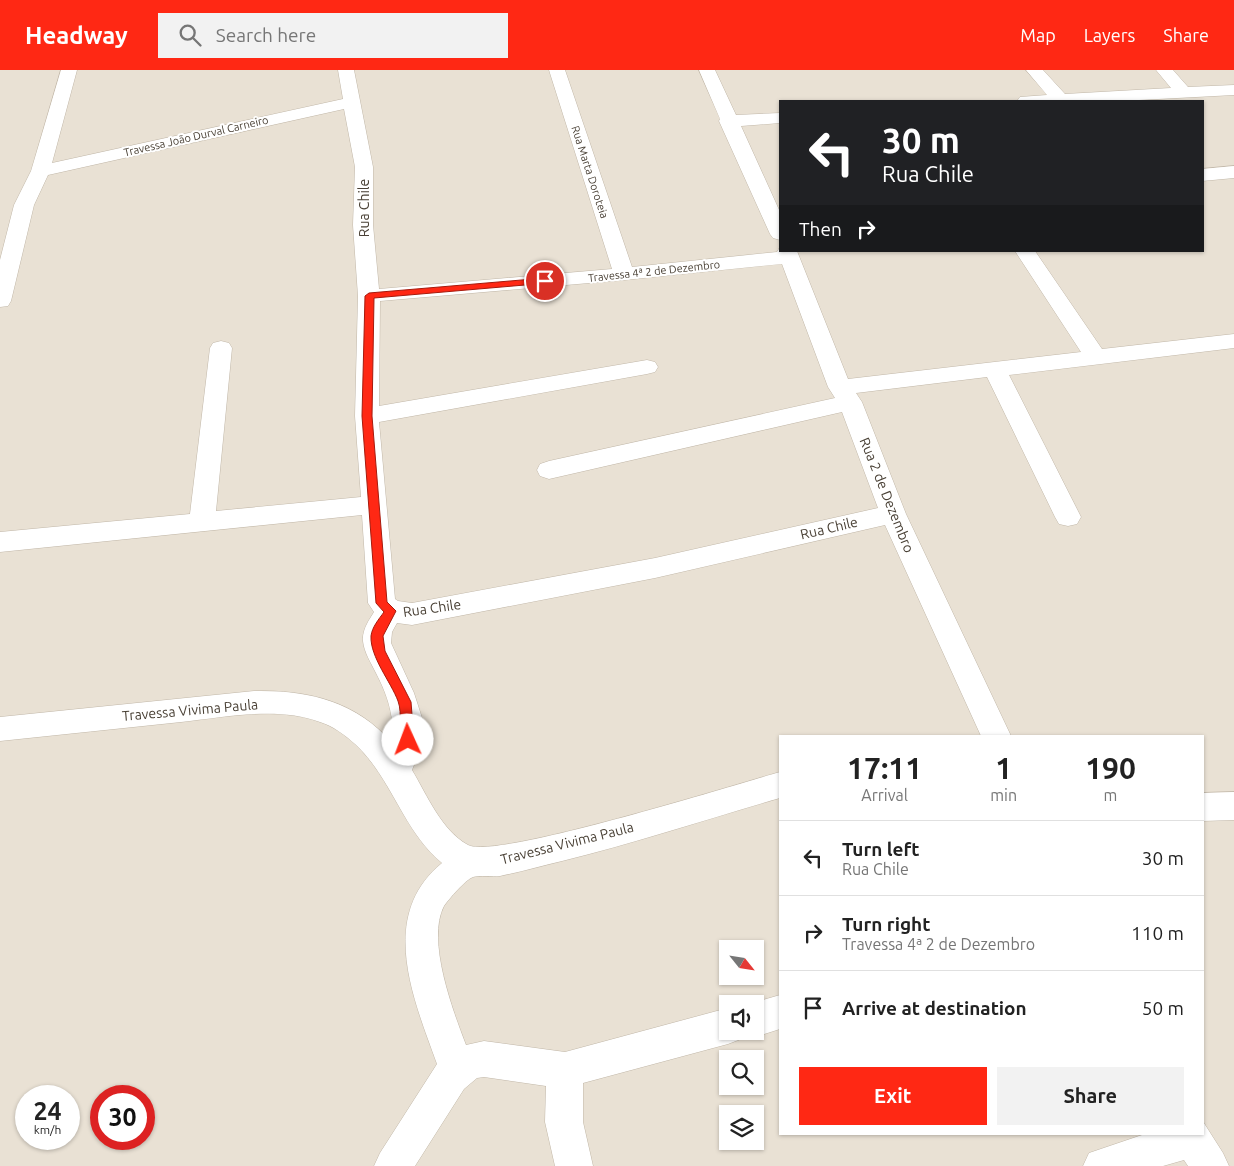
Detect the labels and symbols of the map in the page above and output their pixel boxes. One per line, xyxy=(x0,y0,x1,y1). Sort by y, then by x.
street label: Travessa João Durval Carneiro xyxy=(122,113,270,159)
street label: Rua Marta Doroteia xyxy=(569,124,611,220)
street label: Rua Chile xyxy=(356,179,372,237)
street label: Travessa 4ª 2 de Dezembro xyxy=(587,258,721,284)
pin xyxy=(524,260,566,302)
street label: Rua 2 de Dezembro xyxy=(857,435,917,555)
street label: Rua Chile xyxy=(799,514,859,542)
street label: Rua Chile xyxy=(402,596,462,620)
street label: Travessa Vivima Paula xyxy=(121,696,259,724)
position arrow xyxy=(381,713,433,765)
street label: Travessa Vivima Paula xyxy=(499,819,635,867)
north arrow xyxy=(719,940,764,985)
speed limit sign: 30 xyxy=(90,1085,155,1150)

